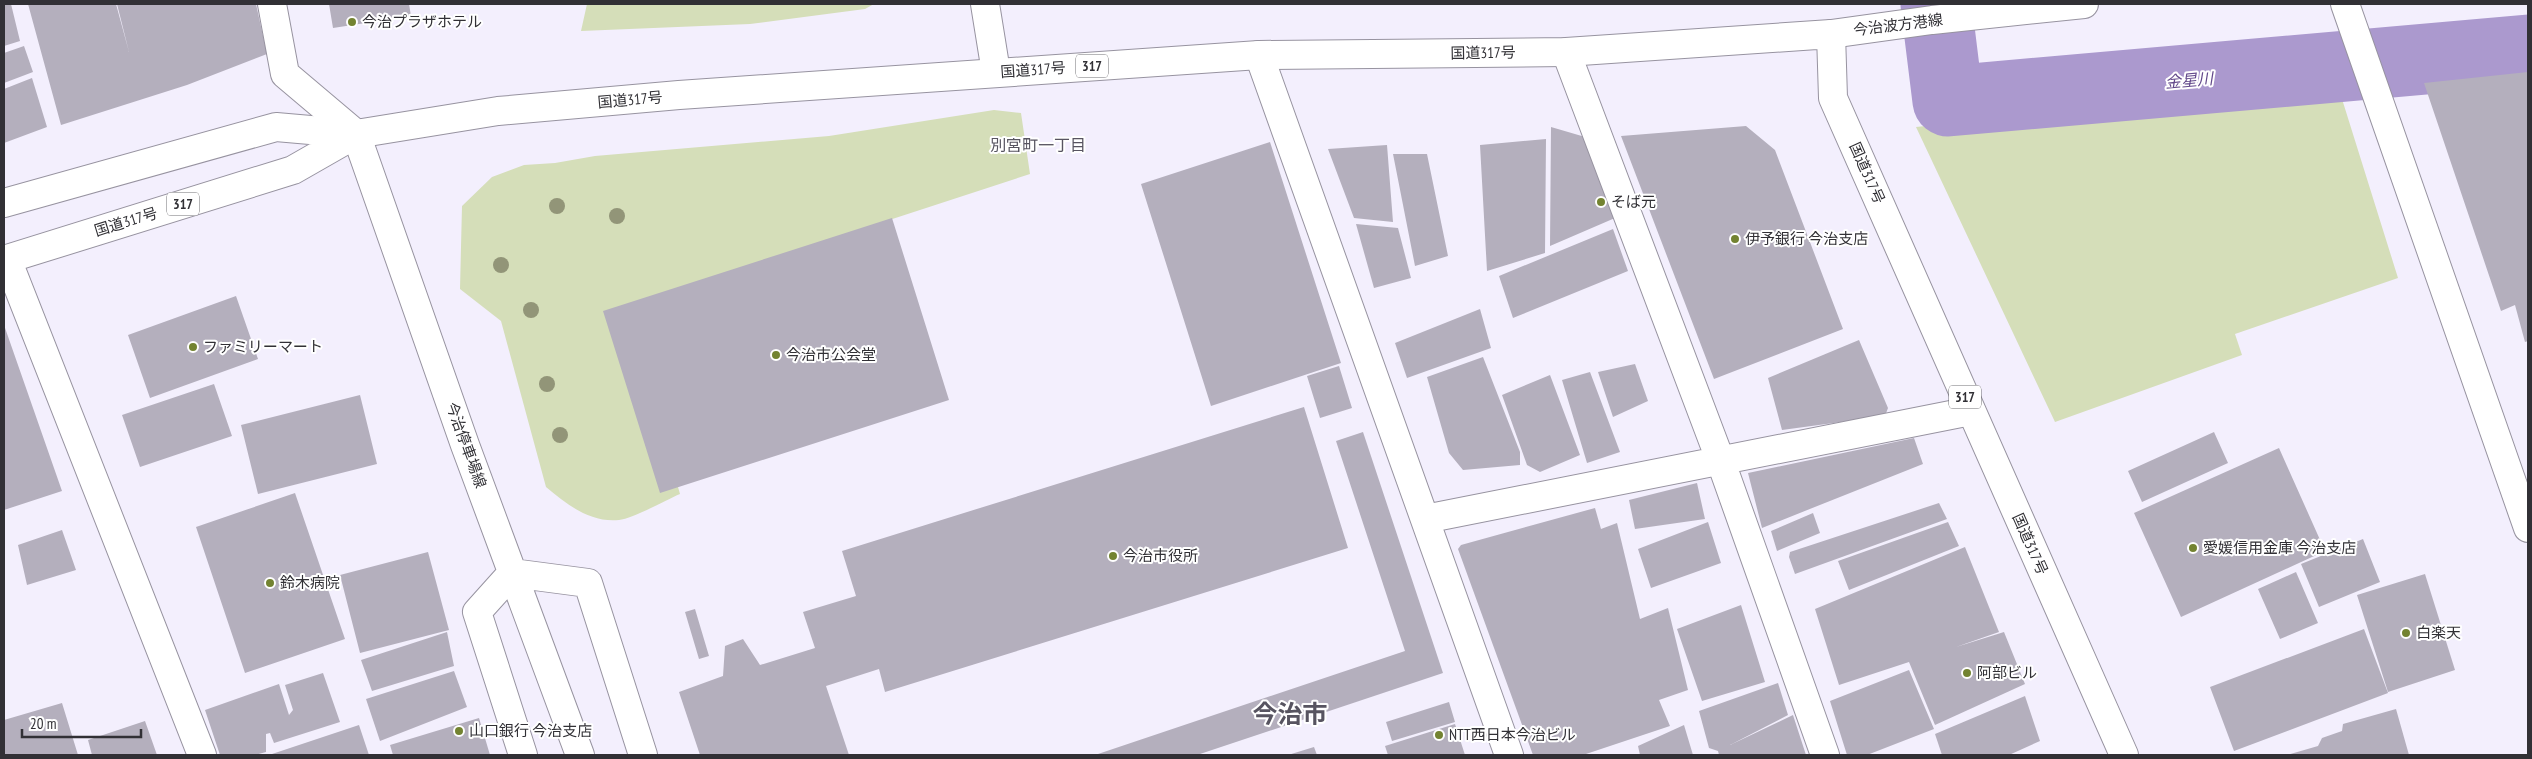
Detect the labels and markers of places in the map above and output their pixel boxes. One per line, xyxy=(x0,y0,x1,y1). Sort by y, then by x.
place label: 今治プラザホテル xyxy=(362,12,482,31)
marker: 今治プラザホテル xyxy=(346,16,358,28)
place label: そば元 xyxy=(1611,192,1656,211)
marker: そば元 xyxy=(1595,196,1607,208)
place label: 伊予銀行 今治支店 xyxy=(1745,229,1868,248)
marker: 伊予銀行 今治支店 xyxy=(1729,233,1741,245)
place label: ファミリーマート xyxy=(203,337,323,356)
marker: ファミリーマート xyxy=(187,341,199,353)
place label: 今治市公会堂 xyxy=(786,345,876,364)
marker: 今治市公会堂 xyxy=(770,349,782,361)
place label: 愛媛信用金庫 今治支店 xyxy=(2203,538,2356,557)
marker: 愛媛信用金庫 今治支店 xyxy=(2187,542,2199,554)
place label: 今治市役所 xyxy=(1123,546,1198,565)
marker: 今治市役所 xyxy=(1107,550,1119,562)
place label: 鈴木病院 xyxy=(280,573,340,592)
marker: 鈴木病院 xyxy=(264,577,276,589)
place label: 白楽天 xyxy=(2416,623,2461,642)
marker: 白楽天 xyxy=(2400,627,2412,639)
place label: 阿部ビル xyxy=(1977,663,2037,682)
marker: 阿部ビル xyxy=(1961,667,1973,679)
place label: 山口銀行 今治支店 xyxy=(469,721,592,740)
marker: 山口銀行 今治支店 xyxy=(453,725,465,737)
place label: NTT西日本今治ビル xyxy=(1449,725,1576,744)
marker: NTT西日本今治ビル xyxy=(1433,729,1445,741)

